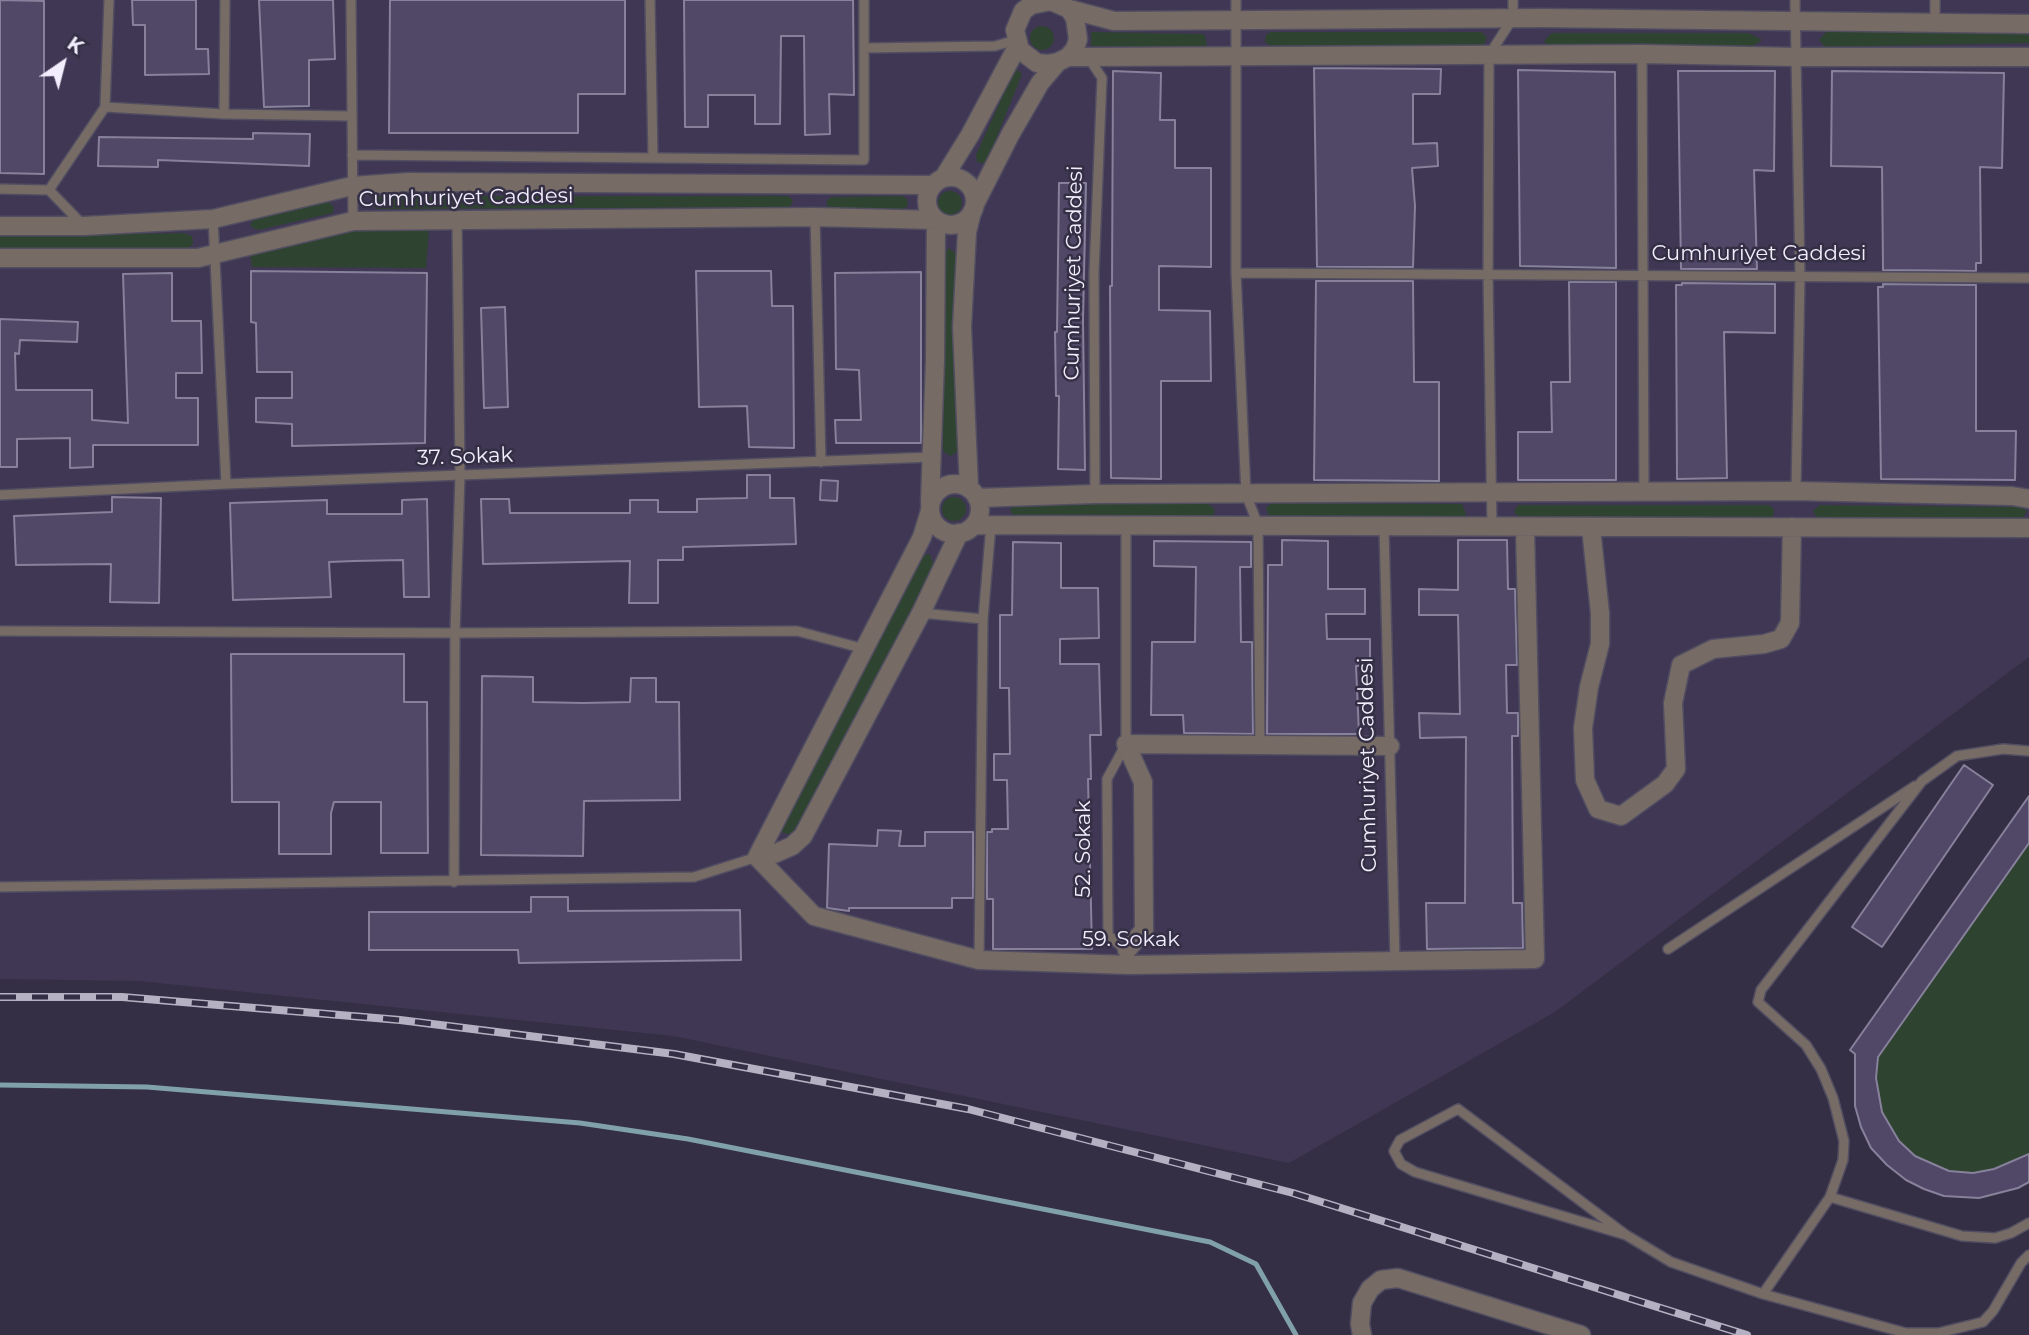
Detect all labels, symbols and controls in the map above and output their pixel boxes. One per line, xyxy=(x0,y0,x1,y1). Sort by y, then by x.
north arrow xyxy=(28,28,98,98)
text: K xyxy=(63,32,88,59)
street label: Cumhuriyet Caddesi xyxy=(1060,165,1088,381)
street label: Cumhuriyet Caddesi xyxy=(358,184,574,212)
street label: Cumhuriyet Caddesi xyxy=(1652,241,1866,267)
street label: 37. Sokak xyxy=(417,443,513,471)
street label: Cumhuriyet Caddesi xyxy=(1354,657,1382,873)
street label: 52. Sokak xyxy=(1071,800,1097,898)
street label: 59. Sokak xyxy=(1082,927,1180,953)

